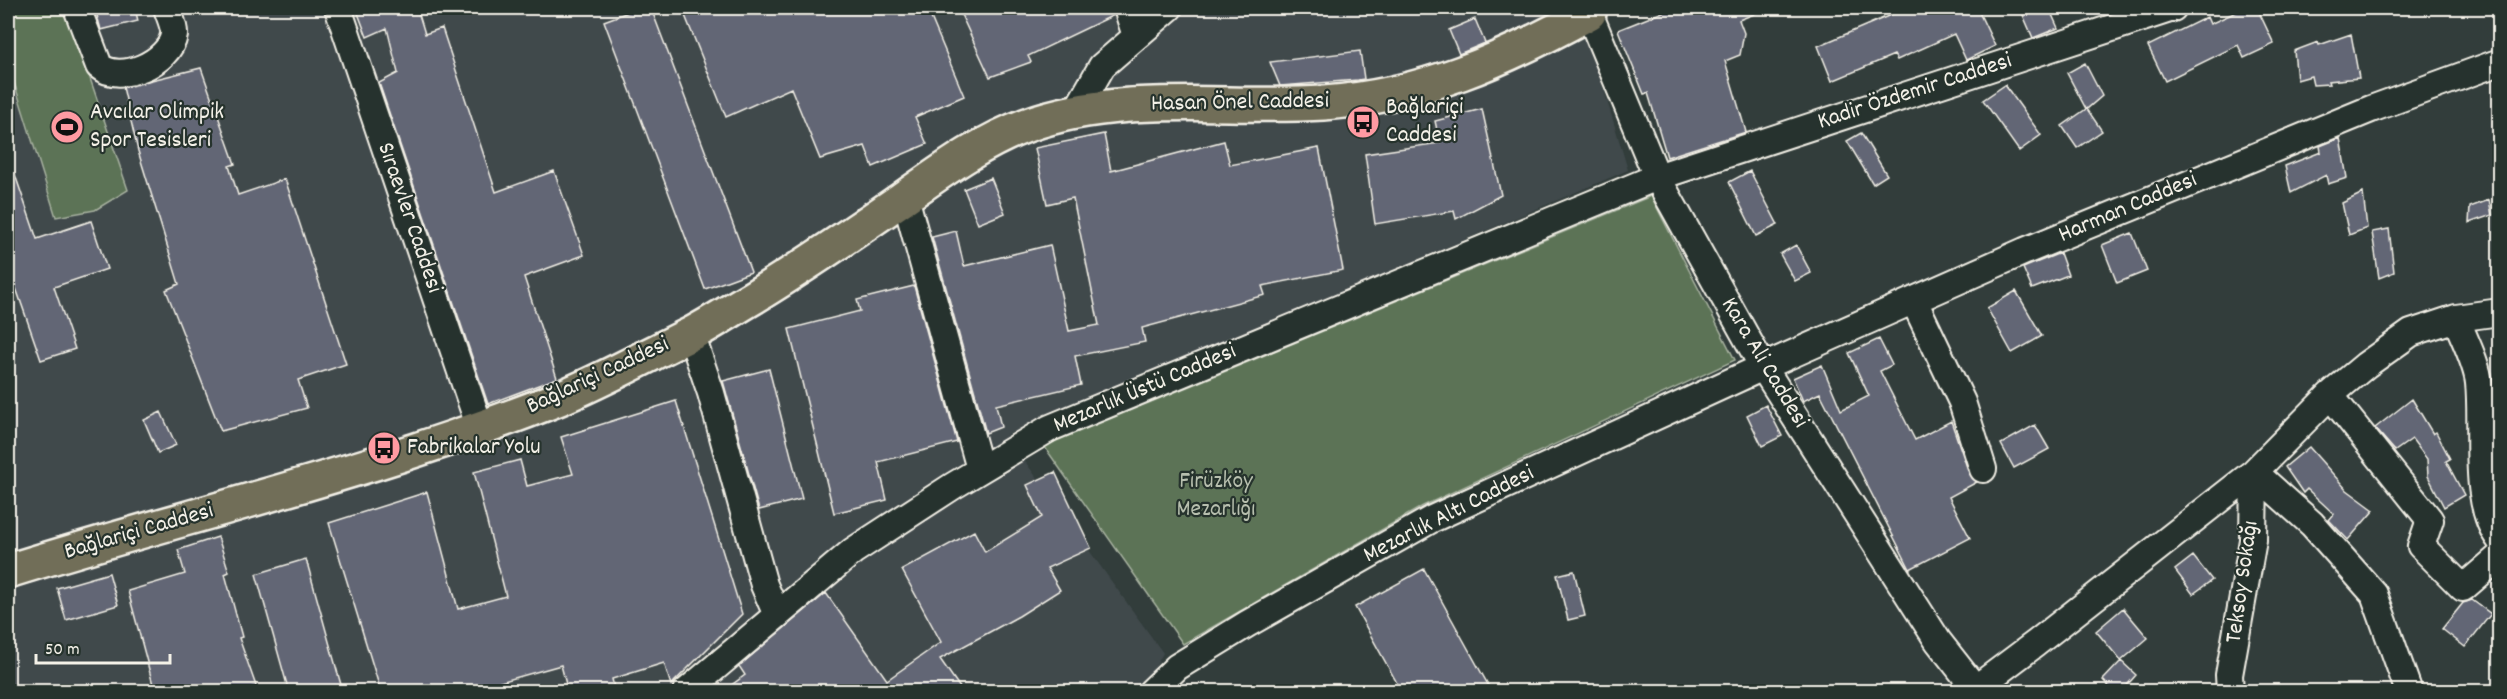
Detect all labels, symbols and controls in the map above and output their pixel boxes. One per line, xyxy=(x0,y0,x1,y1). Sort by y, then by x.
street label: Kadir Özdemir Caddesi xyxy=(1814,45,2016,139)
street label: Hasan Önel Caddesi xyxy=(1151,84,1329,122)
place label: Bağlariçi Caddesi xyxy=(1386,91,1463,153)
place label: Avcılar Olimpik Spor Tesisleri xyxy=(90,96,224,158)
bus stop icon: Bağlariçi Caddesi xyxy=(1345,104,1381,140)
sports icon: Avcılar Olimpik Spor Tesisleri xyxy=(49,109,85,145)
street label: Sıraevler Caddesi xyxy=(367,138,451,298)
street label: Harman Caddesi xyxy=(2053,164,2203,252)
street label: Kara Ali Caddesi xyxy=(1711,291,1817,435)
street label: Bağlariçi Caddesi xyxy=(521,328,675,424)
street label: Mezarlık Üstü Caddesi xyxy=(1048,335,1242,443)
bus stop icon: Fabrikalar Yolu xyxy=(366,430,402,466)
place label: Fabrikalar Yolu xyxy=(407,431,541,465)
street label: Mezarlık Altı Caddesi xyxy=(1358,457,1540,573)
park label: Firüzköy Mezarlığı xyxy=(1177,465,1255,527)
street label: Bağlariçi Caddesi xyxy=(60,494,218,570)
street label: Teksoy Sokağı xyxy=(2218,519,2268,645)
scale bar xyxy=(36,627,170,665)
text: 50 m xyxy=(45,638,80,663)

